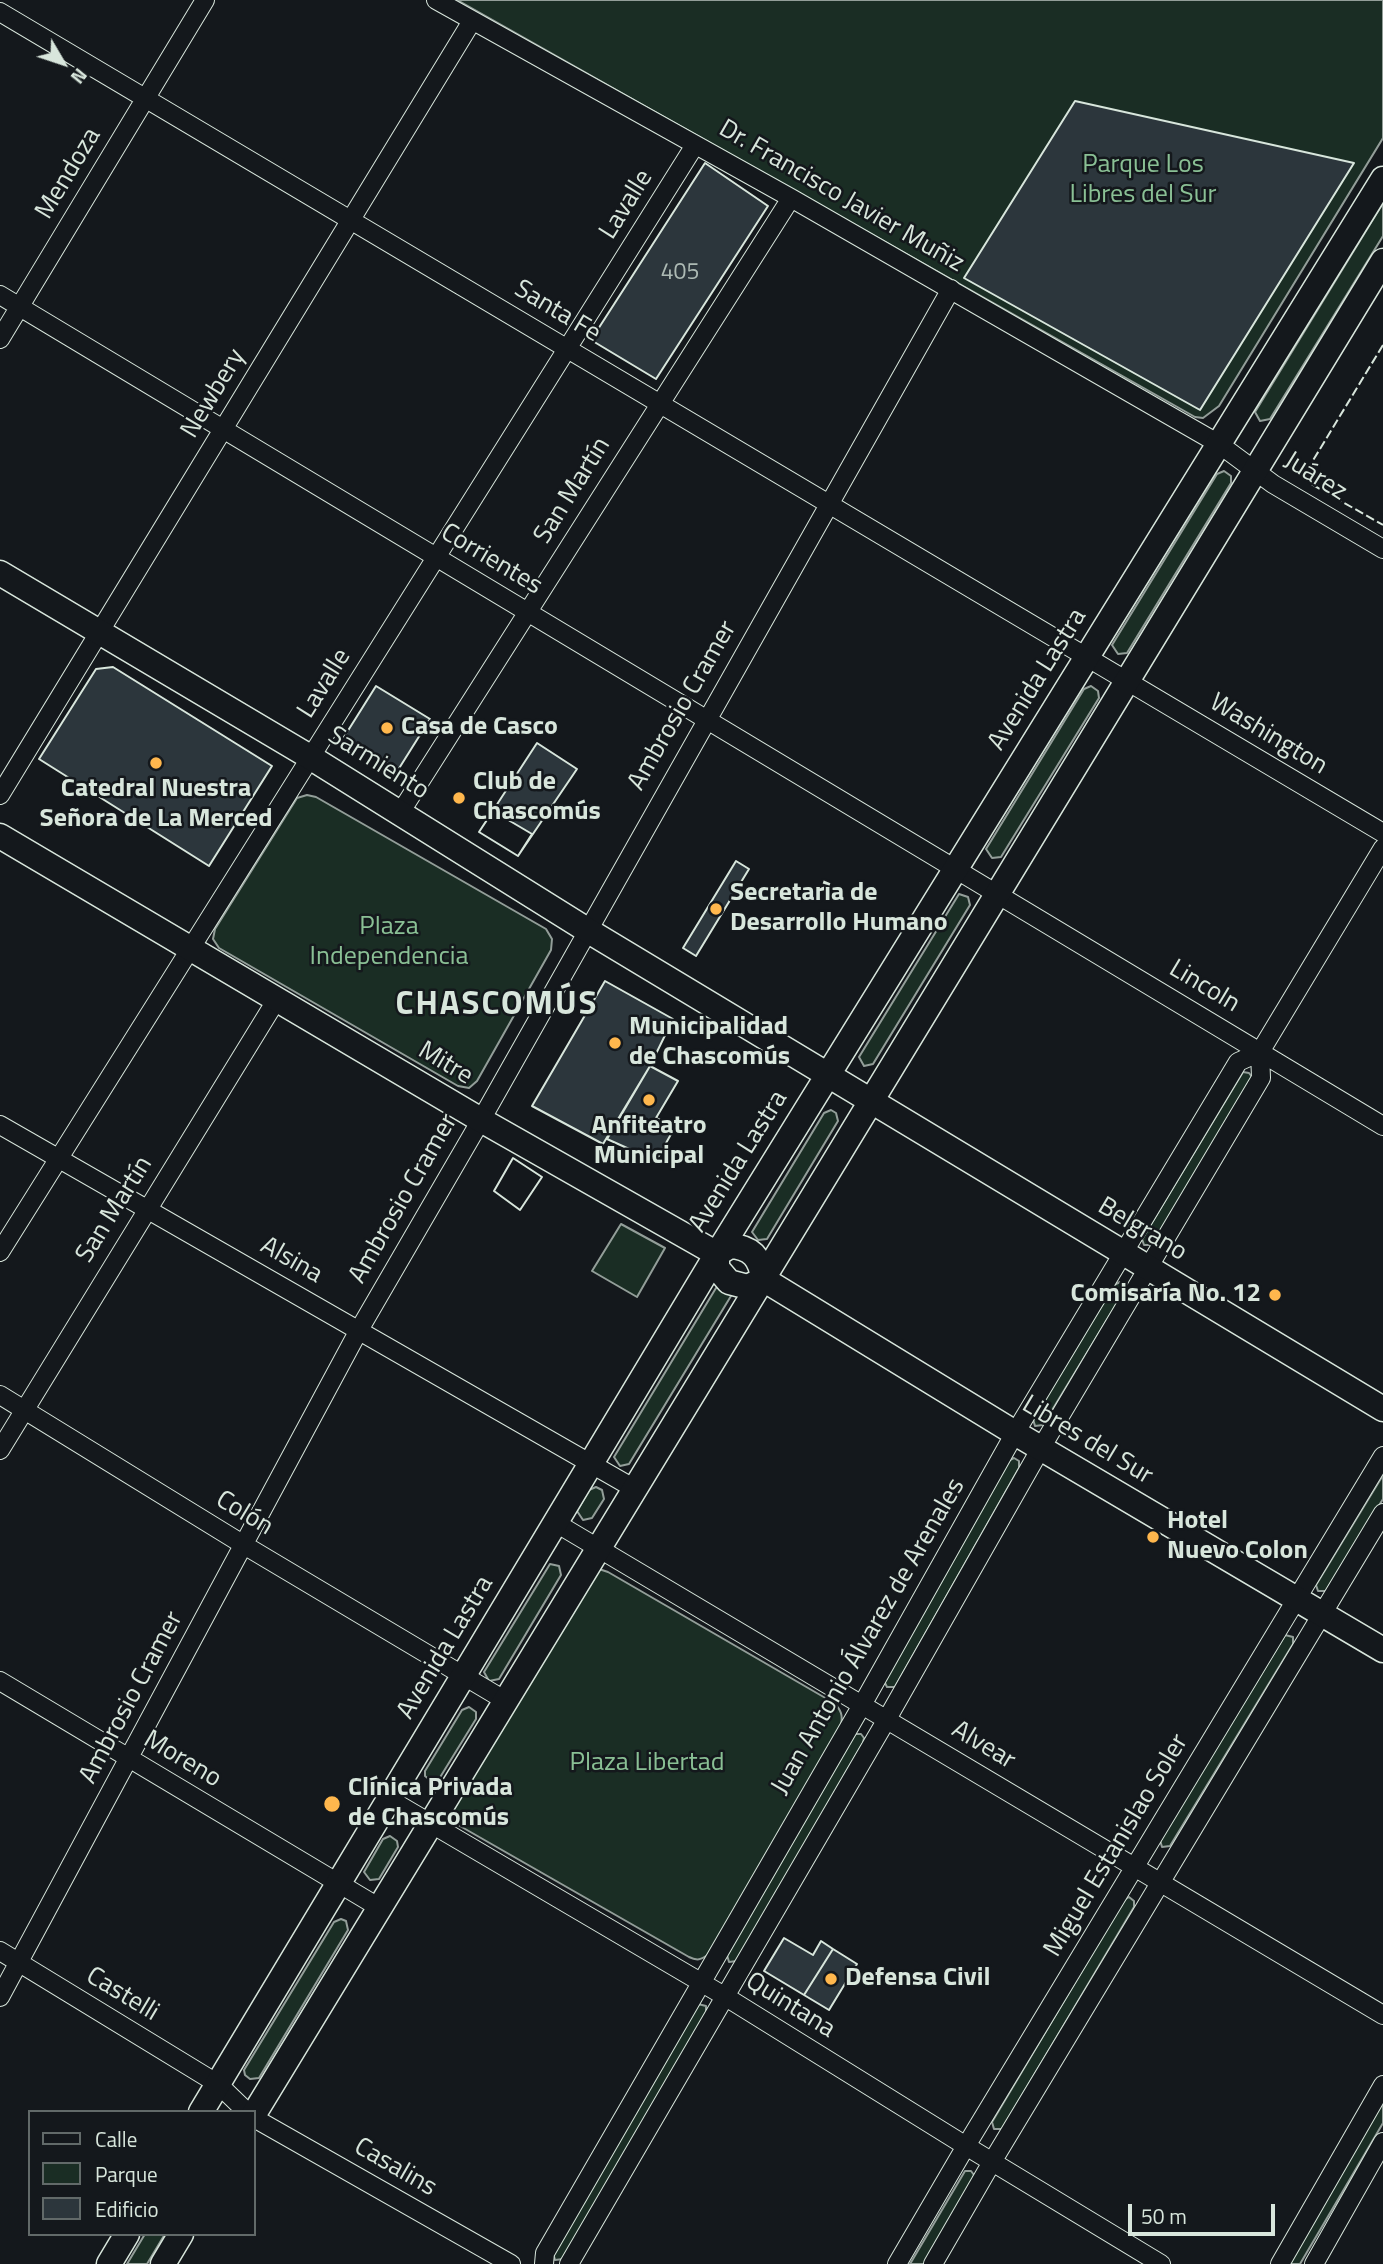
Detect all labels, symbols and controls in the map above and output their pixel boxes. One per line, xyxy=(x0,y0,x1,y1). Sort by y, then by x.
north arrow xyxy=(28,28,98,98)
text: N xyxy=(64,62,95,91)
street label: Dr. Francisco Javier Muñiz xyxy=(713,114,969,280)
street label: Mendoza xyxy=(30,123,108,225)
park label: Parque Los Libres del Sur xyxy=(1069,150,1217,212)
street label: Lavalle xyxy=(594,165,660,245)
house number: 405 xyxy=(661,259,699,287)
street label: Santa Fe xyxy=(508,274,606,350)
street label: Newbery xyxy=(175,344,253,444)
street label: San Martín xyxy=(528,432,618,550)
street label: Juárez xyxy=(1278,446,1352,508)
street label: Corrientes xyxy=(435,518,547,602)
street label: Avenida Lastra xyxy=(982,603,1094,757)
street label: Ambrosio Cramer xyxy=(622,616,744,796)
street label: Lavalle xyxy=(292,644,358,724)
street label: Washington xyxy=(1204,688,1332,782)
place label: Casa de Casco xyxy=(401,712,558,744)
marker: Casa de Casco xyxy=(379,720,395,736)
street label: Sarmiento xyxy=(322,721,434,807)
marker: Catedral Nuestra Señora de La Merced xyxy=(148,755,164,771)
place label: Club de Chascomús xyxy=(473,767,601,828)
place label: Catedral Nuestra Señora de La Merced xyxy=(40,774,272,836)
marker: Club de Chascomús xyxy=(451,790,467,806)
place label: Secretarìa de Desarrollo Humano xyxy=(730,878,947,940)
marker: Secretarìa de Desarrollo Humano xyxy=(708,901,724,917)
park label: Plaza Independencia xyxy=(310,912,468,974)
street label: Lincoln xyxy=(1163,954,1245,1020)
district label: CHASCOMÚS xyxy=(397,986,597,1026)
place label: Municipalidad de Chascomús xyxy=(629,1012,790,1074)
marker: Municipalidad de Chascomús xyxy=(607,1035,623,1051)
street label: Mitre xyxy=(412,1036,478,1092)
street label: Avenida Lastra xyxy=(683,1085,795,1239)
marker: Anfiteatro Municipal xyxy=(641,1092,657,1108)
street label: Ambrosio Cramer xyxy=(343,1109,465,1289)
place label: Anfiteatro Municipal xyxy=(592,1111,706,1172)
street label: San Martín xyxy=(70,1151,160,1269)
street label: Belgrano xyxy=(1092,1191,1192,1269)
street label: Alsina xyxy=(255,1231,327,1291)
place label: Comisaría No. 12 xyxy=(1071,1279,1261,1311)
marker: Comisaría No. 12 xyxy=(1267,1287,1283,1303)
street label: Libres del Sur xyxy=(1016,1390,1158,1492)
street label: Juan Antonio Álvarez de Arenales xyxy=(766,1473,972,1801)
street label: Colón xyxy=(210,1485,278,1543)
place label: Hotel Nuevo Colon xyxy=(1167,1506,1308,1568)
marker: Hotel Nuevo Colon xyxy=(1145,1529,1161,1545)
street label: Avenida Lastra xyxy=(391,1571,501,1725)
street label: Ambrosio Cramer xyxy=(74,1607,190,1789)
street label: Alvear xyxy=(945,1715,1021,1777)
street label: Moreno xyxy=(138,1725,226,1795)
street label: Miguel Estanislao Soler xyxy=(1038,1729,1196,1963)
park label: Plaza Libertad xyxy=(570,1748,724,1780)
place label: Clínica Privada de Chascomús xyxy=(348,1773,513,1834)
marker: Clínica Privada de Chascomús xyxy=(322,1794,342,1814)
street label: Castelli xyxy=(80,1961,164,2029)
place label: Defensa Civil xyxy=(845,1963,990,1995)
street label: Quintana xyxy=(739,1966,841,2046)
marker: Defensa Civil xyxy=(823,1971,839,1987)
legend xyxy=(28,2110,256,2236)
text: Calle xyxy=(95,2123,137,2155)
street label: Casalins xyxy=(348,2132,442,2204)
text: Parque xyxy=(95,2158,158,2190)
scale bar xyxy=(1131,2190,1278,2234)
text: Edificio xyxy=(95,2193,159,2225)
text: 50 m xyxy=(1141,2200,1187,2232)

